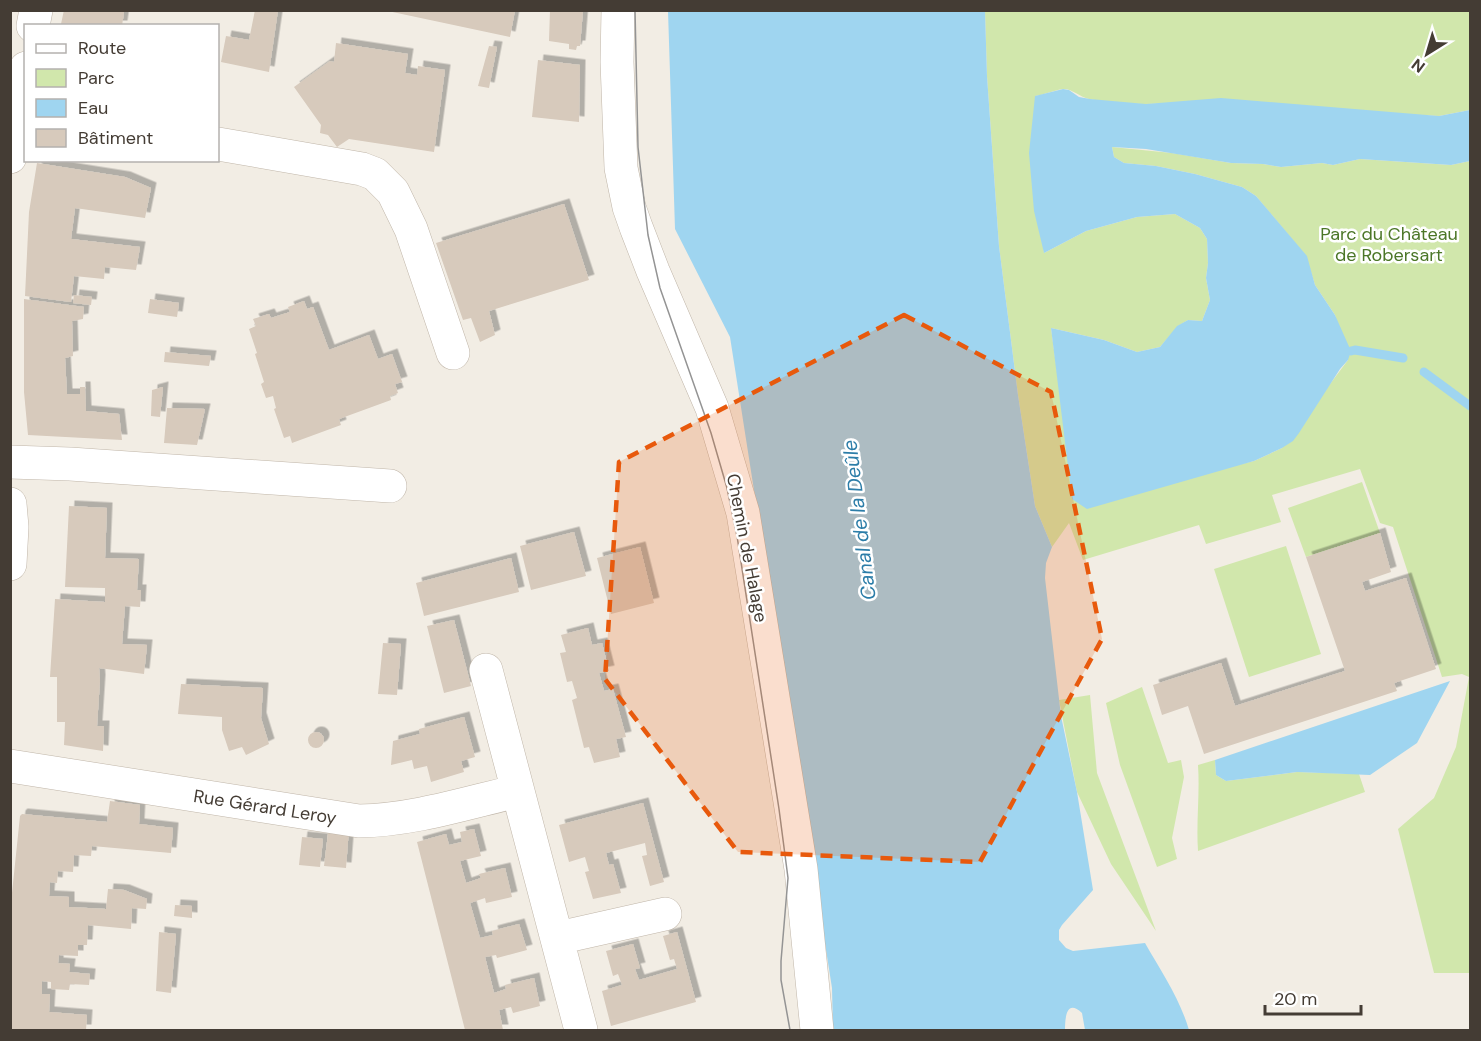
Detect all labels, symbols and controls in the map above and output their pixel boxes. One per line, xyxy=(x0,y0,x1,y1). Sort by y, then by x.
legend xyxy=(24,24,219,162)
north arrow xyxy=(1397,24,1457,84)
text: Route xyxy=(78,36,126,60)
text: N xyxy=(1407,54,1429,77)
text: Parc xyxy=(78,66,114,90)
text: Eau xyxy=(78,96,108,120)
text: Bâtiment xyxy=(78,126,153,150)
park label: Parc du Château de Robersart xyxy=(1320,222,1458,267)
water label: Canal de la Deûle xyxy=(836,438,882,602)
street label: Chemin de Halage xyxy=(721,472,773,624)
street label: Rue Gérard Leroy xyxy=(192,784,338,830)
scale bar xyxy=(1265,978,1361,1016)
text: 20 m xyxy=(1274,987,1317,1011)

